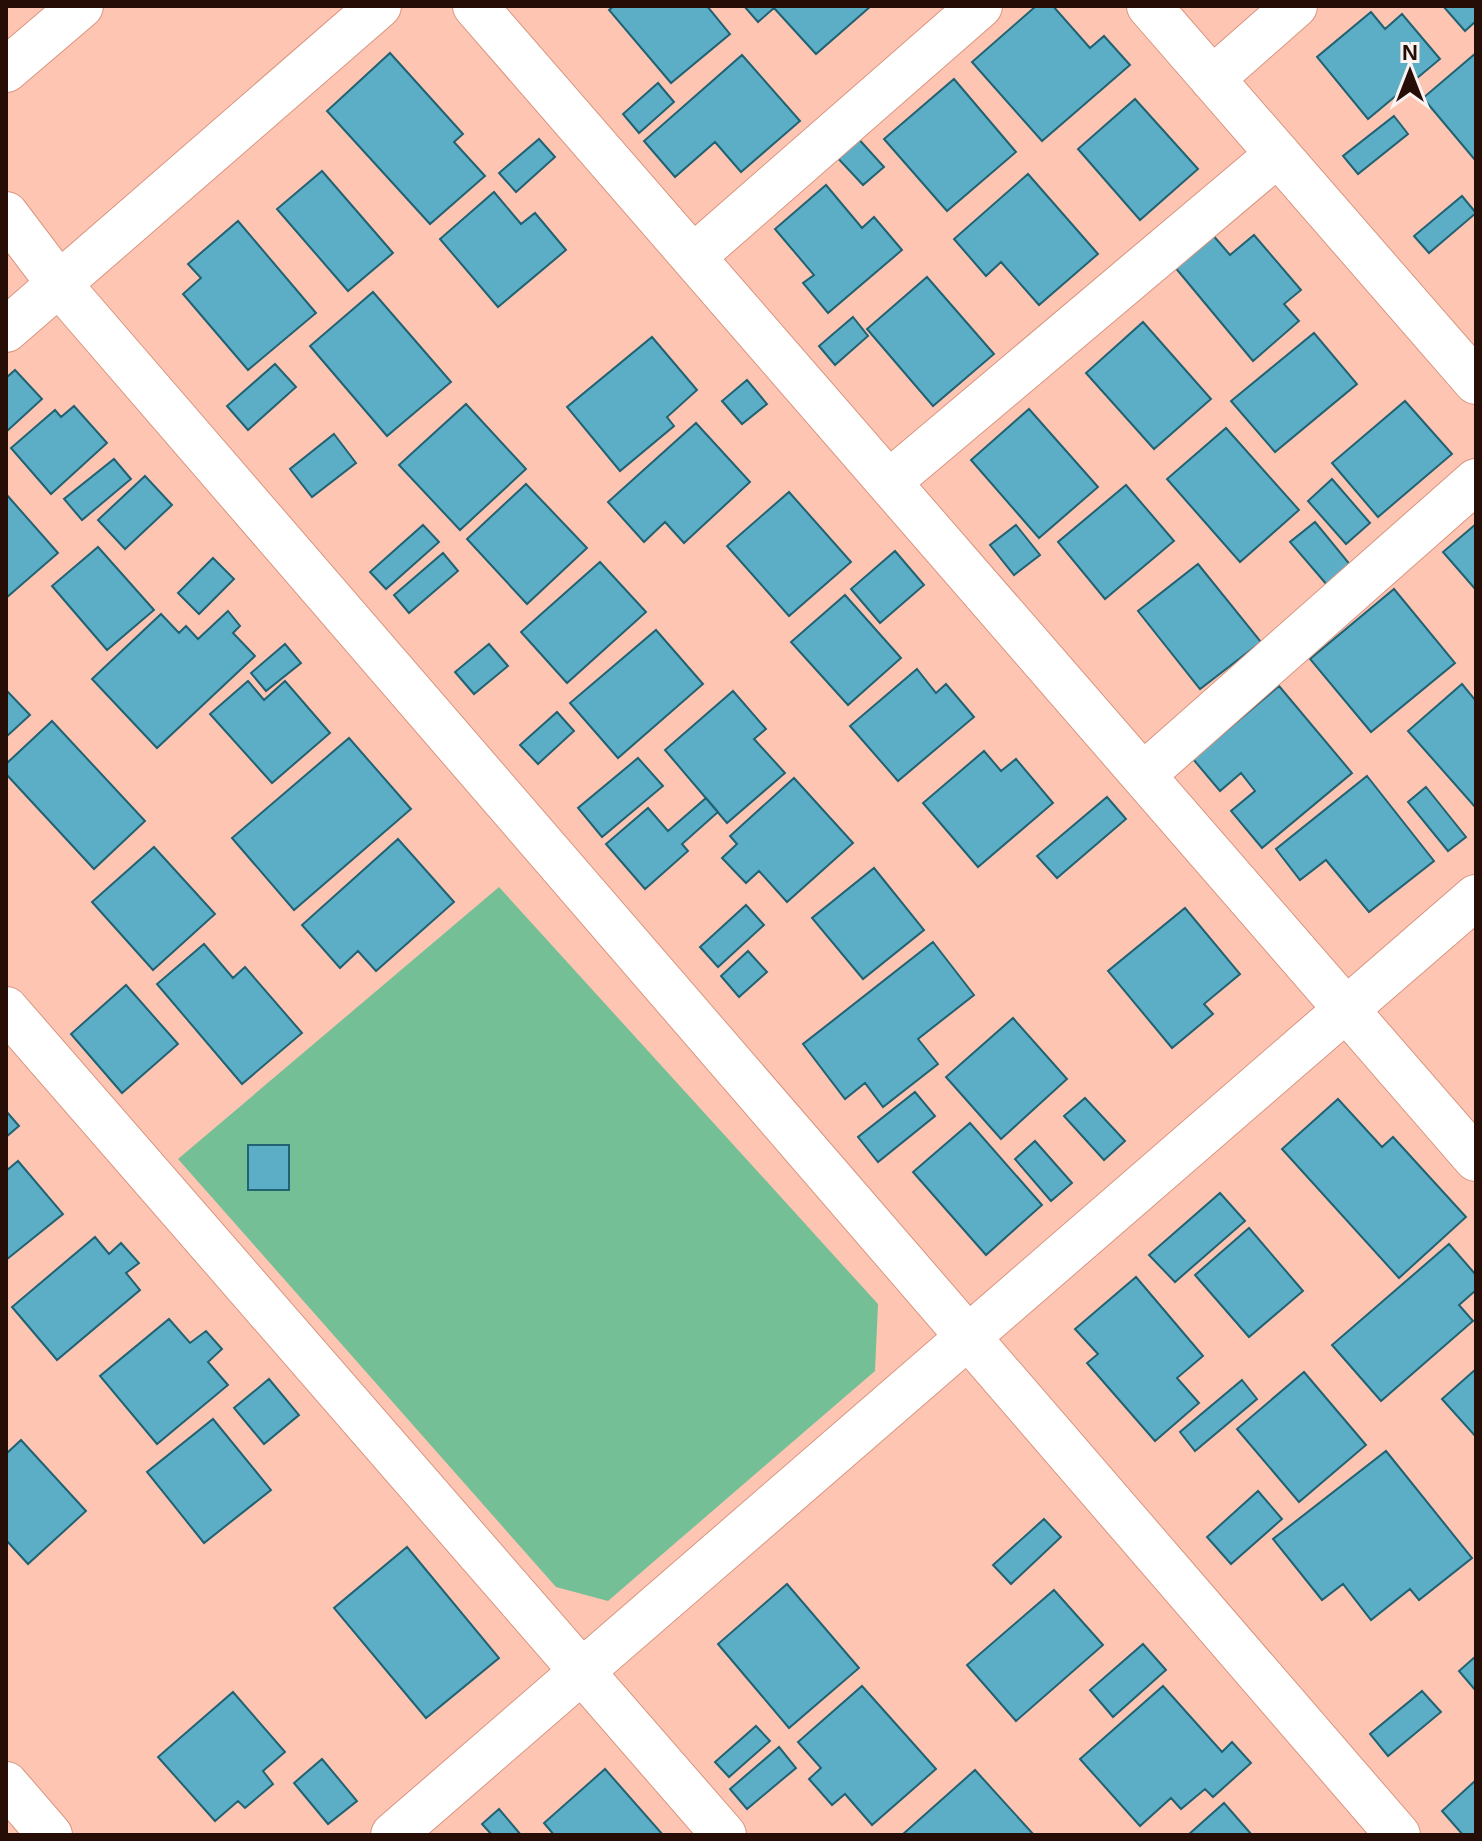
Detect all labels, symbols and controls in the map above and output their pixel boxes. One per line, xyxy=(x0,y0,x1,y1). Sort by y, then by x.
north arrow xyxy=(1370,32,1450,112)
text: N xyxy=(1402,40,1418,65)

